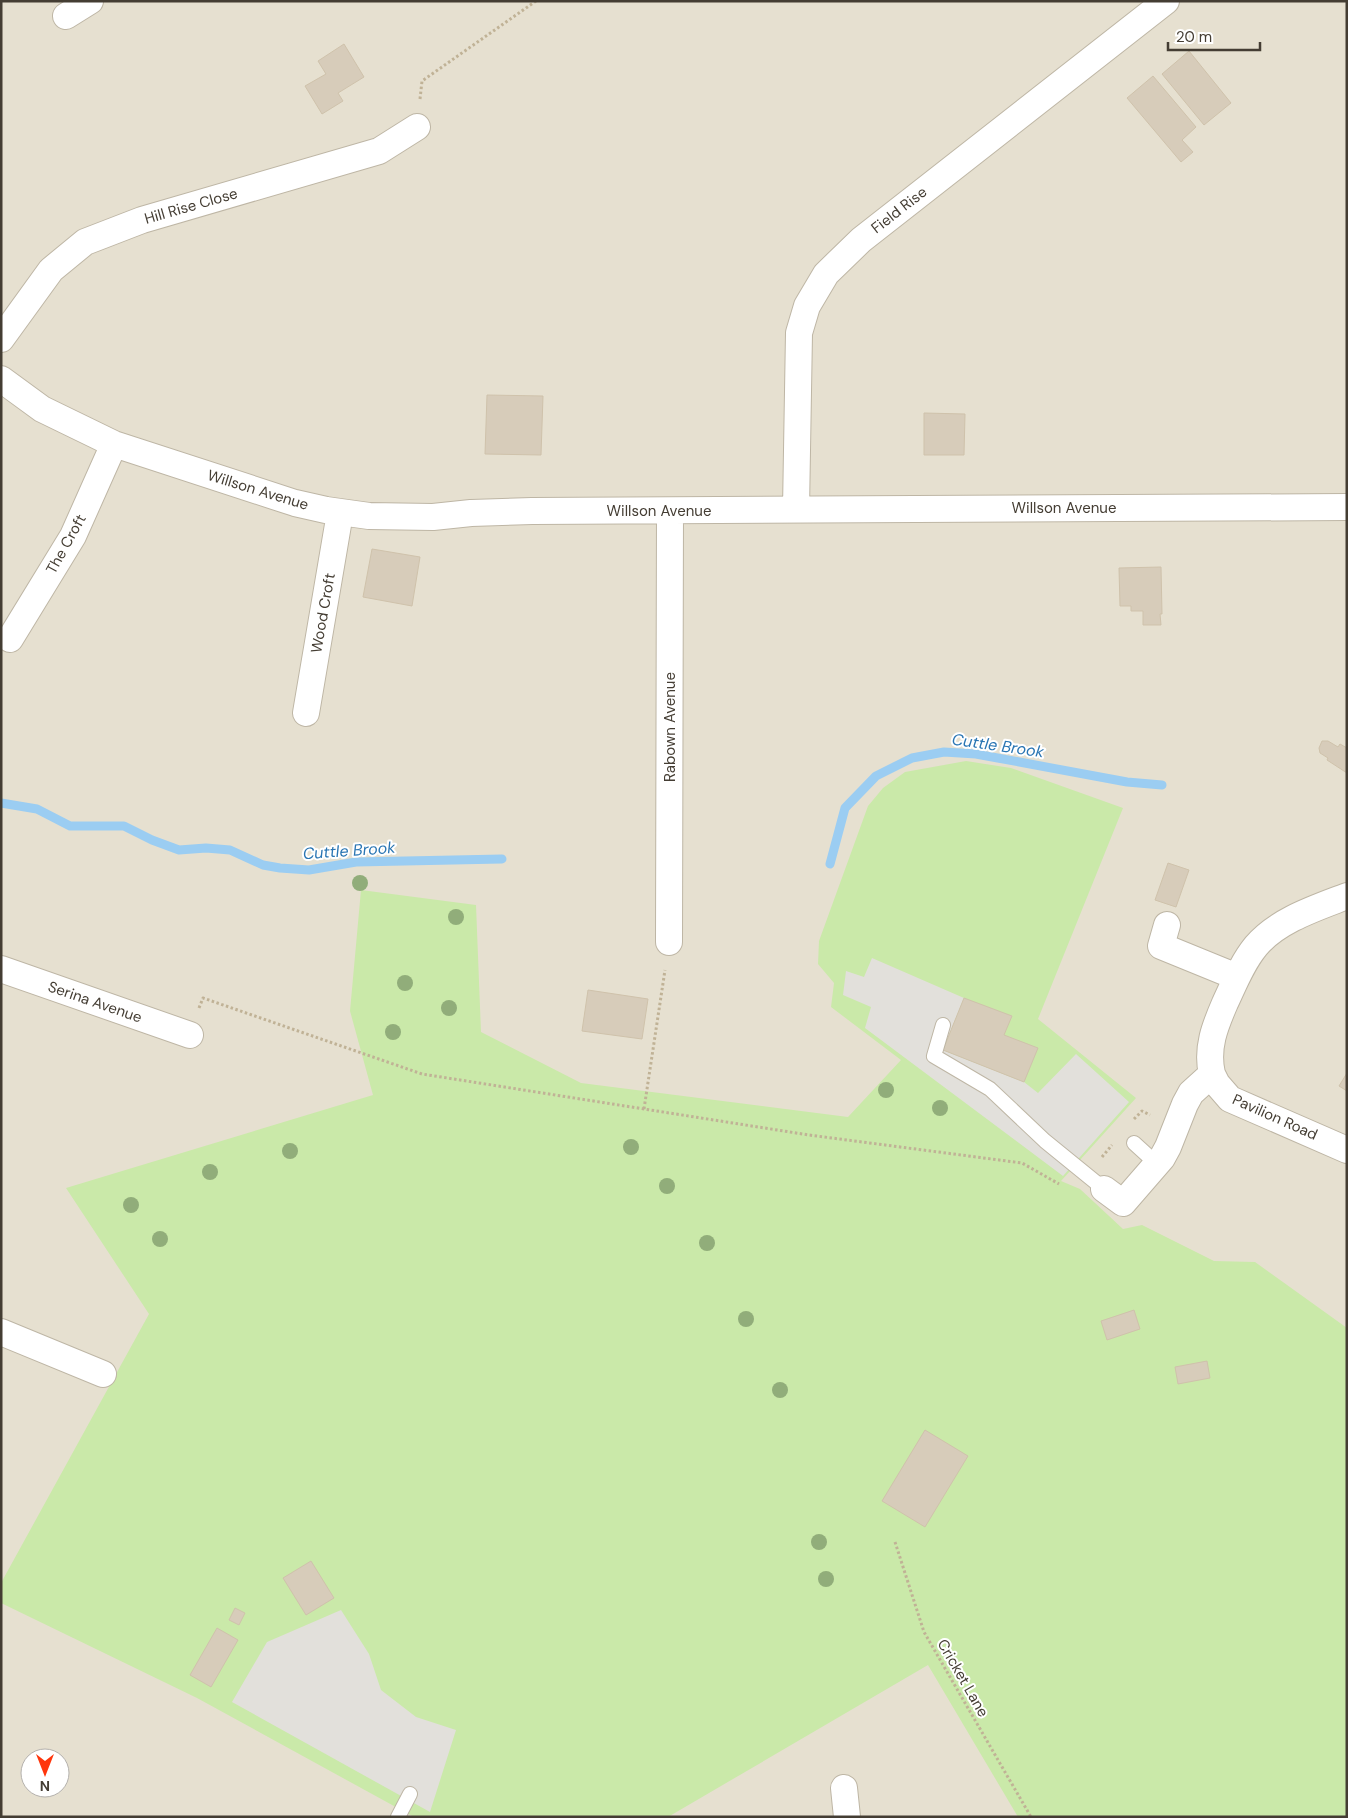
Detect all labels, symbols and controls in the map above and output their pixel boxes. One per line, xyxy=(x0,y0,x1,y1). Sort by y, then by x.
scale bar xyxy=(1168,20,1260,52)
text: 20 m xyxy=(1176,27,1212,47)
street label: Field Rise xyxy=(867,182,931,238)
street label: Hill Rise Close xyxy=(142,183,240,229)
street label: Willson Avenue xyxy=(205,465,311,515)
street label: Willson Avenue xyxy=(1012,498,1116,518)
street label: Willson Avenue xyxy=(607,501,711,521)
street label: The Croft xyxy=(41,510,91,577)
street label: Wood Croft xyxy=(306,571,340,655)
street label: Rabown Avenue xyxy=(660,672,680,782)
water label: Cuttle Brook xyxy=(951,729,1046,762)
water label: Cuttle Brook xyxy=(302,837,397,864)
street label: Serina Avenue xyxy=(45,977,145,1027)
street label: Pavilion Road xyxy=(1229,1089,1321,1145)
street label: Cricket Lane xyxy=(933,1635,993,1721)
north arrow xyxy=(20,1748,70,1798)
text: N xyxy=(40,1777,50,1795)

